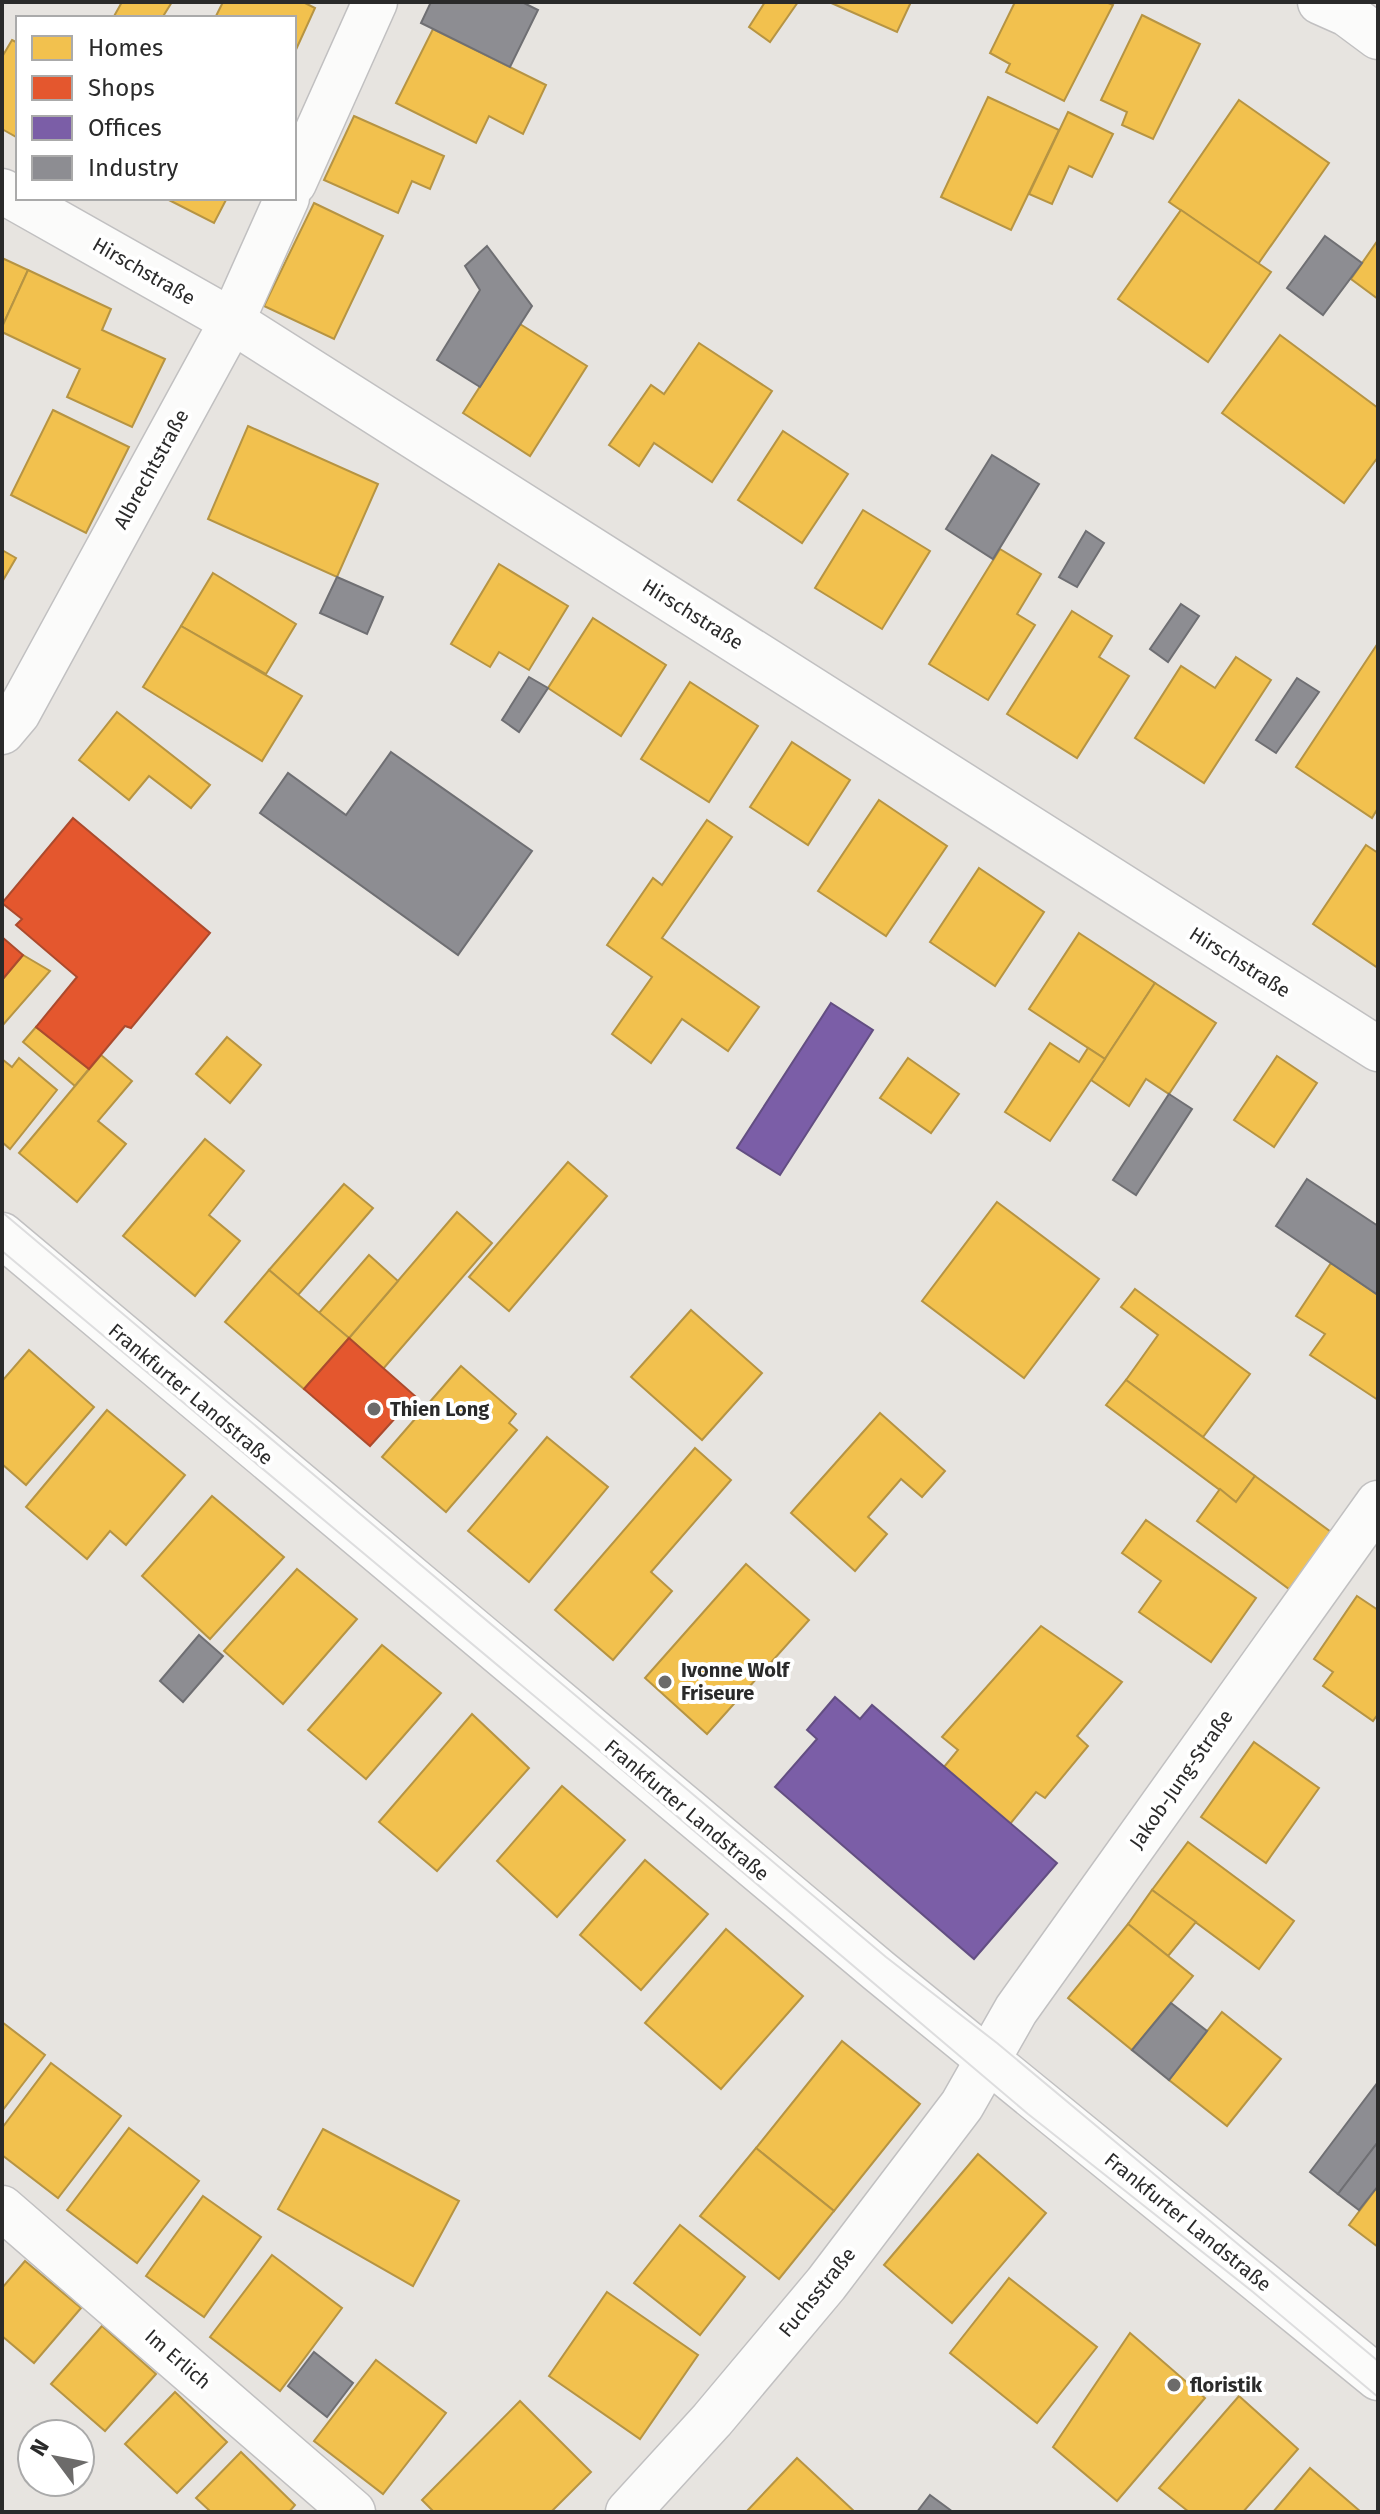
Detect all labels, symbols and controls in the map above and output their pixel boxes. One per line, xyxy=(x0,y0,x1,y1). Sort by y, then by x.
legend xyxy=(16,16,296,200)
text: Homes xyxy=(88,34,163,62)
text: Shops xyxy=(88,74,155,102)
text: Offices xyxy=(88,114,162,142)
text: Industry xyxy=(88,154,179,182)
street label: Hirschstraße xyxy=(88,232,200,310)
street label: Albrechtstraße xyxy=(108,405,194,533)
street label: Hirschstraße xyxy=(638,573,748,655)
street label: Hirschstraße xyxy=(1185,921,1295,1003)
street label: Frankfurter Landstraße xyxy=(104,1318,278,1470)
place label: Thien Long xyxy=(390,1397,490,1421)
marker: Thien Long xyxy=(365,1400,383,1418)
place label: Ivonne Wolf Friseure xyxy=(681,1658,791,1705)
marker: Ivonne Wolf Friseure xyxy=(656,1673,674,1691)
street label: Jakob-Jung-Straße xyxy=(1124,1705,1238,1853)
street label: Frankfurter Landstraße xyxy=(600,1734,774,1886)
street label: Frankfurter Landstraße xyxy=(1100,2147,1276,2297)
street label: Fuchsstraße xyxy=(774,2242,860,2342)
street label: Im Erlich xyxy=(140,2324,216,2394)
place label: floristik xyxy=(1190,2373,1263,2397)
marker: floristik xyxy=(1165,2376,1183,2394)
north arrow xyxy=(16,2418,96,2498)
text: N xyxy=(24,2434,55,2461)

